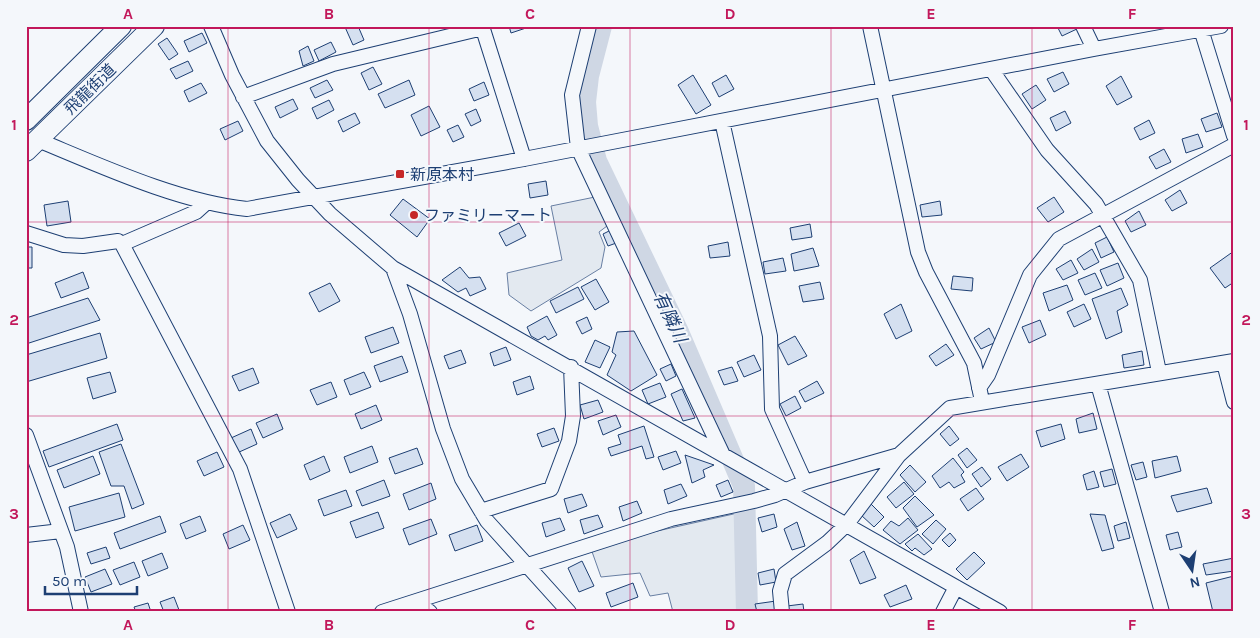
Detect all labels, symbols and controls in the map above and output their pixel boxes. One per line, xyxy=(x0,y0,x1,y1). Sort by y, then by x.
text: A xyxy=(123,4,133,23)
text: B xyxy=(324,4,334,23)
text: C xyxy=(525,4,535,23)
text: D xyxy=(725,4,736,23)
text: E xyxy=(926,4,936,23)
text: F xyxy=(1128,4,1137,23)
street label: 飛龍街道 xyxy=(60,60,120,118)
text: 1 xyxy=(11,115,17,134)
text: 1 xyxy=(1243,115,1249,134)
place label: 新原本村 xyxy=(410,165,474,184)
marker: 新原本村 xyxy=(394,168,406,180)
place label: ファミリーマート xyxy=(424,206,552,225)
marker: ファミリーマート xyxy=(408,209,420,221)
water label: 有隣川 xyxy=(649,288,692,348)
text: 2 xyxy=(9,310,19,329)
text: 2 xyxy=(1241,310,1251,329)
text: 3 xyxy=(9,504,19,523)
text: 3 xyxy=(1241,504,1251,523)
north arrow xyxy=(1168,546,1218,596)
scale bar xyxy=(45,563,138,595)
text: 50 m xyxy=(52,572,87,590)
text: N xyxy=(1188,573,1202,592)
text: A xyxy=(123,615,133,634)
text: B xyxy=(324,615,334,634)
text: C xyxy=(525,615,535,634)
text: D xyxy=(725,615,736,634)
text: E xyxy=(926,615,936,634)
text: F xyxy=(1128,615,1137,634)

